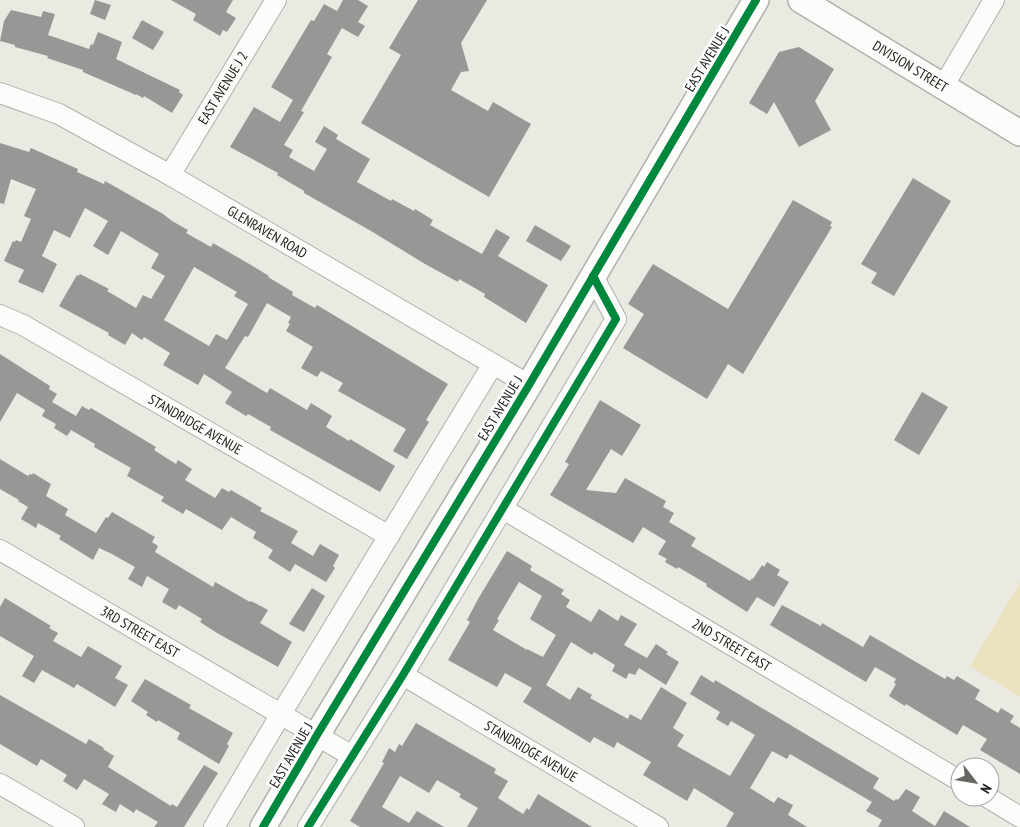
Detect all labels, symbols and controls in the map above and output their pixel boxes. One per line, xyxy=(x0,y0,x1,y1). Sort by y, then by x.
street label: EAST AVENUE J xyxy=(681,23,733,95)
street label: DIVISION STREET xyxy=(869,37,952,97)
street label: EAST AVENUE J 2 xyxy=(194,48,252,128)
street label: GLENRAVEN ROAD xyxy=(224,202,310,262)
street label: EAST AVENUE J xyxy=(474,372,526,444)
street label: STANDRIDGE AVENUE xyxy=(145,390,245,458)
street label: 3RD STREET EAST xyxy=(97,602,183,662)
street label: 2ND STREET EAST xyxy=(689,615,775,676)
street label: STANDRIDGE AVENUE xyxy=(481,717,581,786)
street label: EAST AVENUE J xyxy=(265,719,317,791)
north arrow xyxy=(950,757,1000,807)
text: N xyxy=(976,781,996,797)

